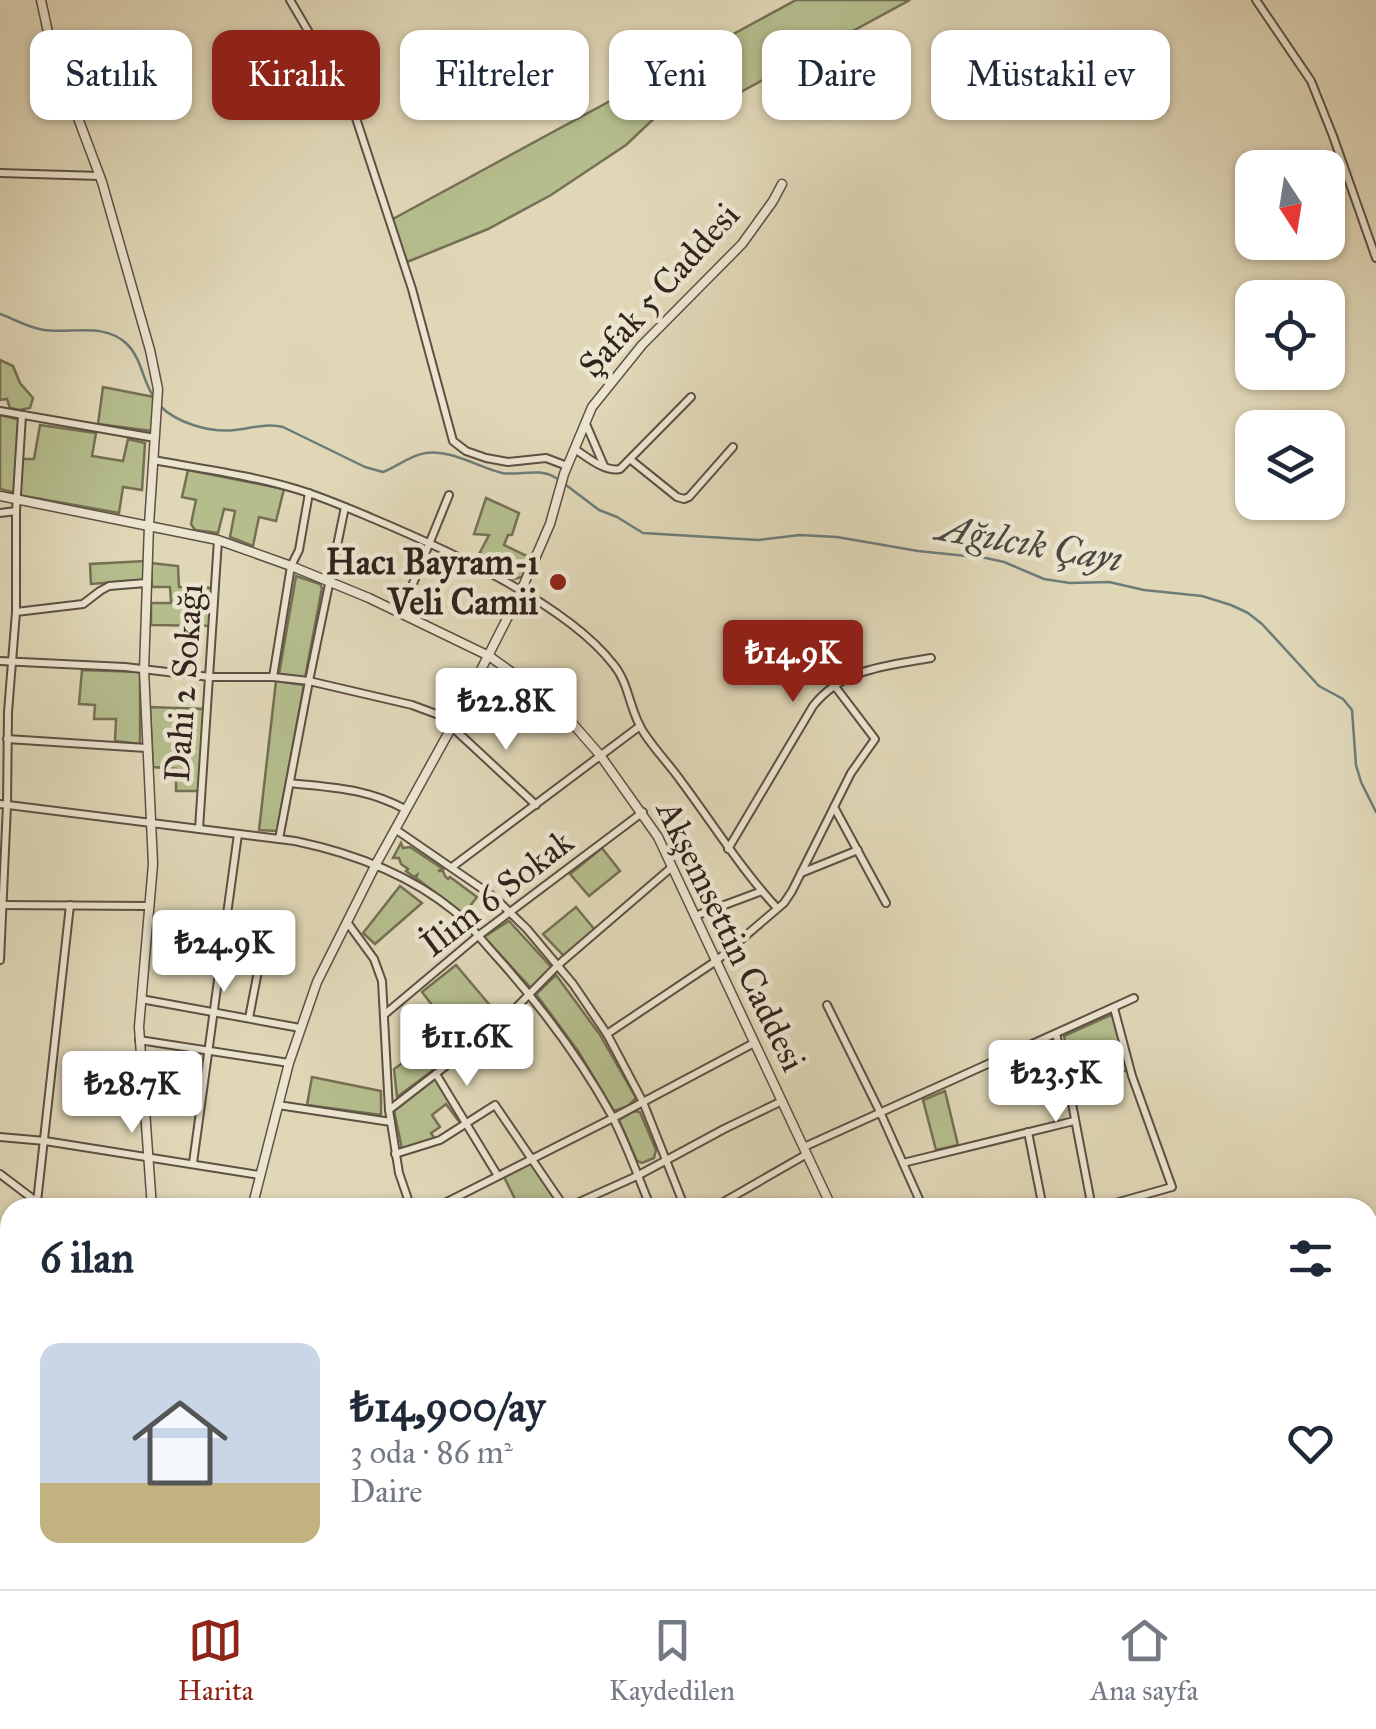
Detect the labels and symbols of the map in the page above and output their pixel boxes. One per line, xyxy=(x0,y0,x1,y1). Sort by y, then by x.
north arrow xyxy=(1235,150,1345,260)
street label: Şafak 5 Caddesi xyxy=(569,194,749,386)
water label: Ağılcık Çayı xyxy=(930,503,1126,582)
place label: Hacı Bayram-ı Veli Camii xyxy=(326,541,538,624)
marker: Hacı Bayram-ı Veli Camii xyxy=(547,571,569,593)
street label: Dahi 2 Sokağı xyxy=(156,582,212,784)
pin: ₺14.9K xyxy=(712,620,874,705)
pin: ₺22.8K xyxy=(425,668,587,753)
street label: Akşemsettin Caddesi xyxy=(646,792,815,1079)
street label: İlim 6 Sokak xyxy=(412,819,582,966)
pin: ₺24.9K xyxy=(143,910,305,995)
pin: ₺11.6K xyxy=(386,1004,548,1089)
pin: ₺23.5K xyxy=(975,1040,1137,1125)
pin: ₺28.7K xyxy=(51,1051,213,1136)

